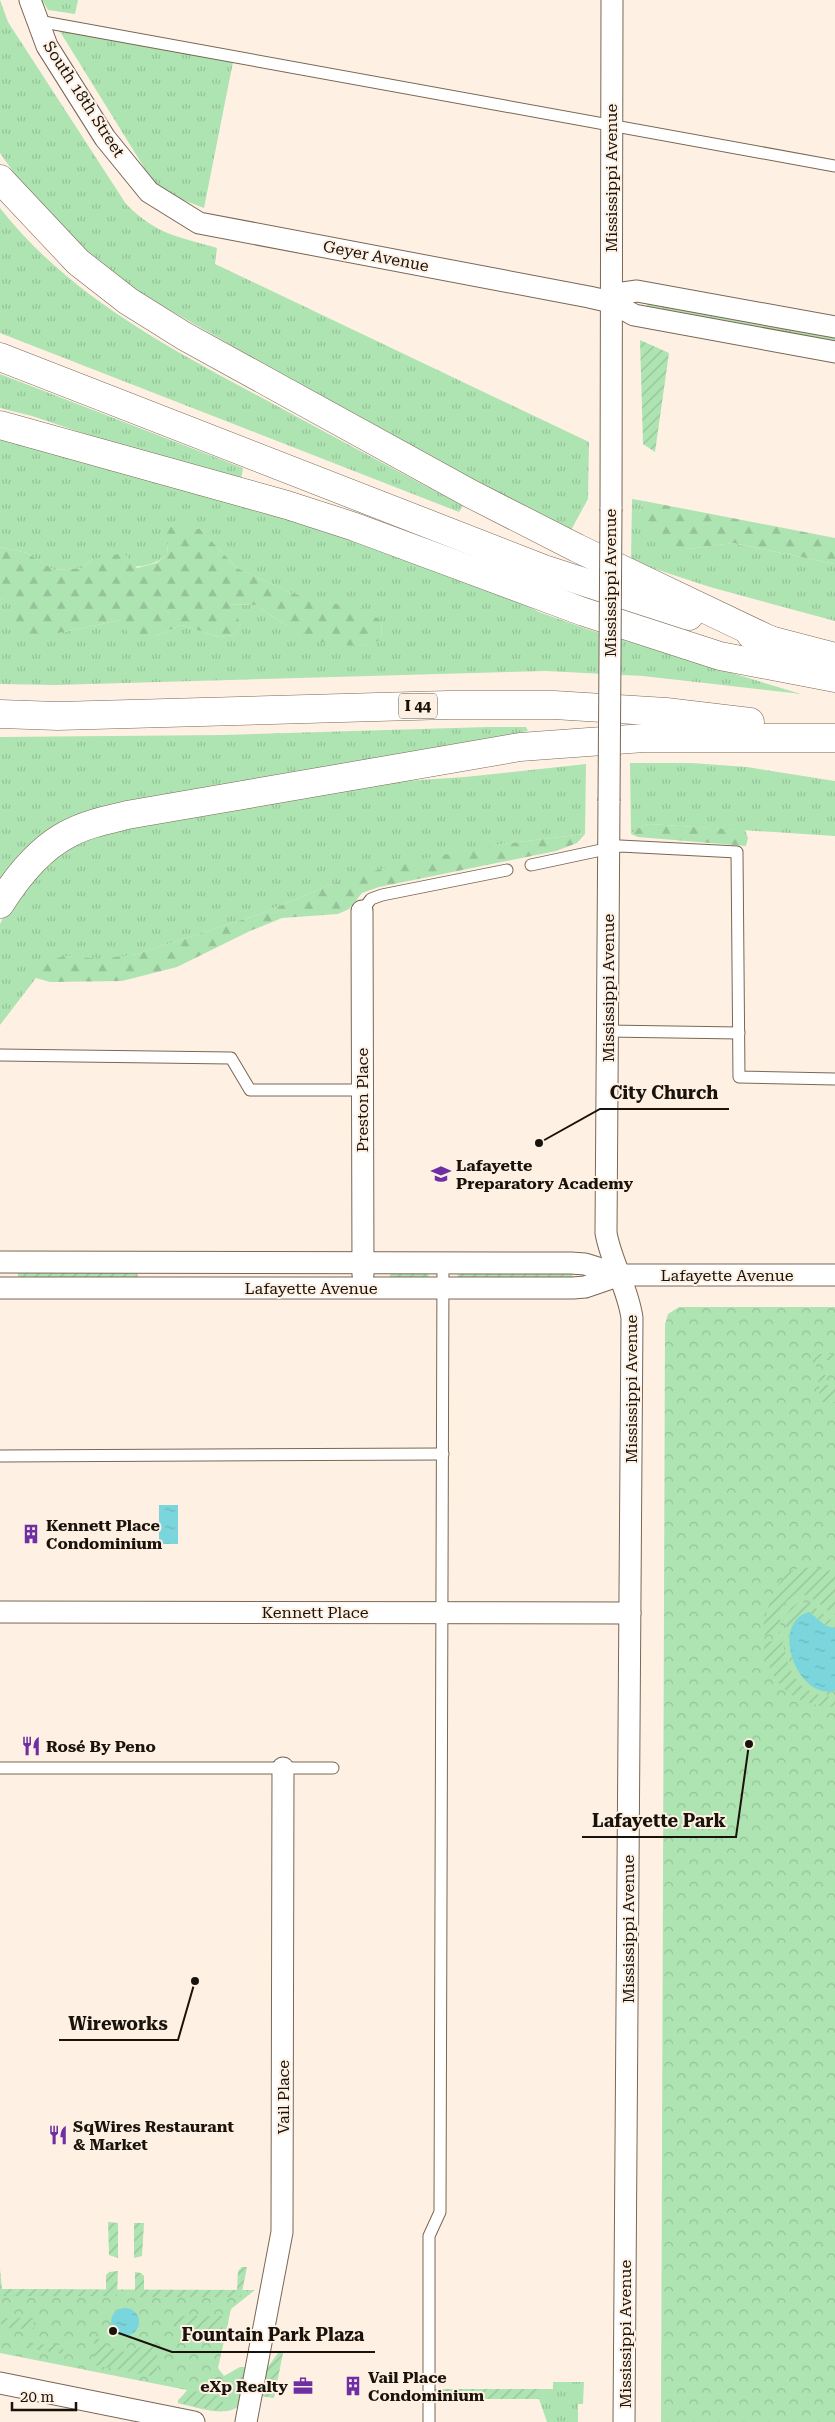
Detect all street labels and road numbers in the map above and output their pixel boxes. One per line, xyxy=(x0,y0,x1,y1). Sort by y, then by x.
street label: South 18th Street xyxy=(39,37,129,161)
street label: Mississippi Avenue xyxy=(602,104,621,252)
street label: Geyer Avenue xyxy=(322,236,431,276)
street label: Mississippi Avenue xyxy=(601,509,620,657)
road number: I 44 xyxy=(399,694,437,718)
street label: Mississippi Avenue xyxy=(599,914,618,1062)
street label: Preston Place xyxy=(353,1048,372,1152)
street label: Lafayette Avenue xyxy=(660,1266,794,1285)
street label: Lafayette Avenue xyxy=(244,1279,378,1298)
street label: Mississippi Avenue xyxy=(622,1315,641,1463)
street label: Kennett Place xyxy=(261,1603,369,1622)
street label: Mississippi Avenue xyxy=(619,1855,638,2003)
street label: Vail Place xyxy=(274,2060,293,2134)
street label: Mississippi Avenue xyxy=(616,2260,635,2408)

